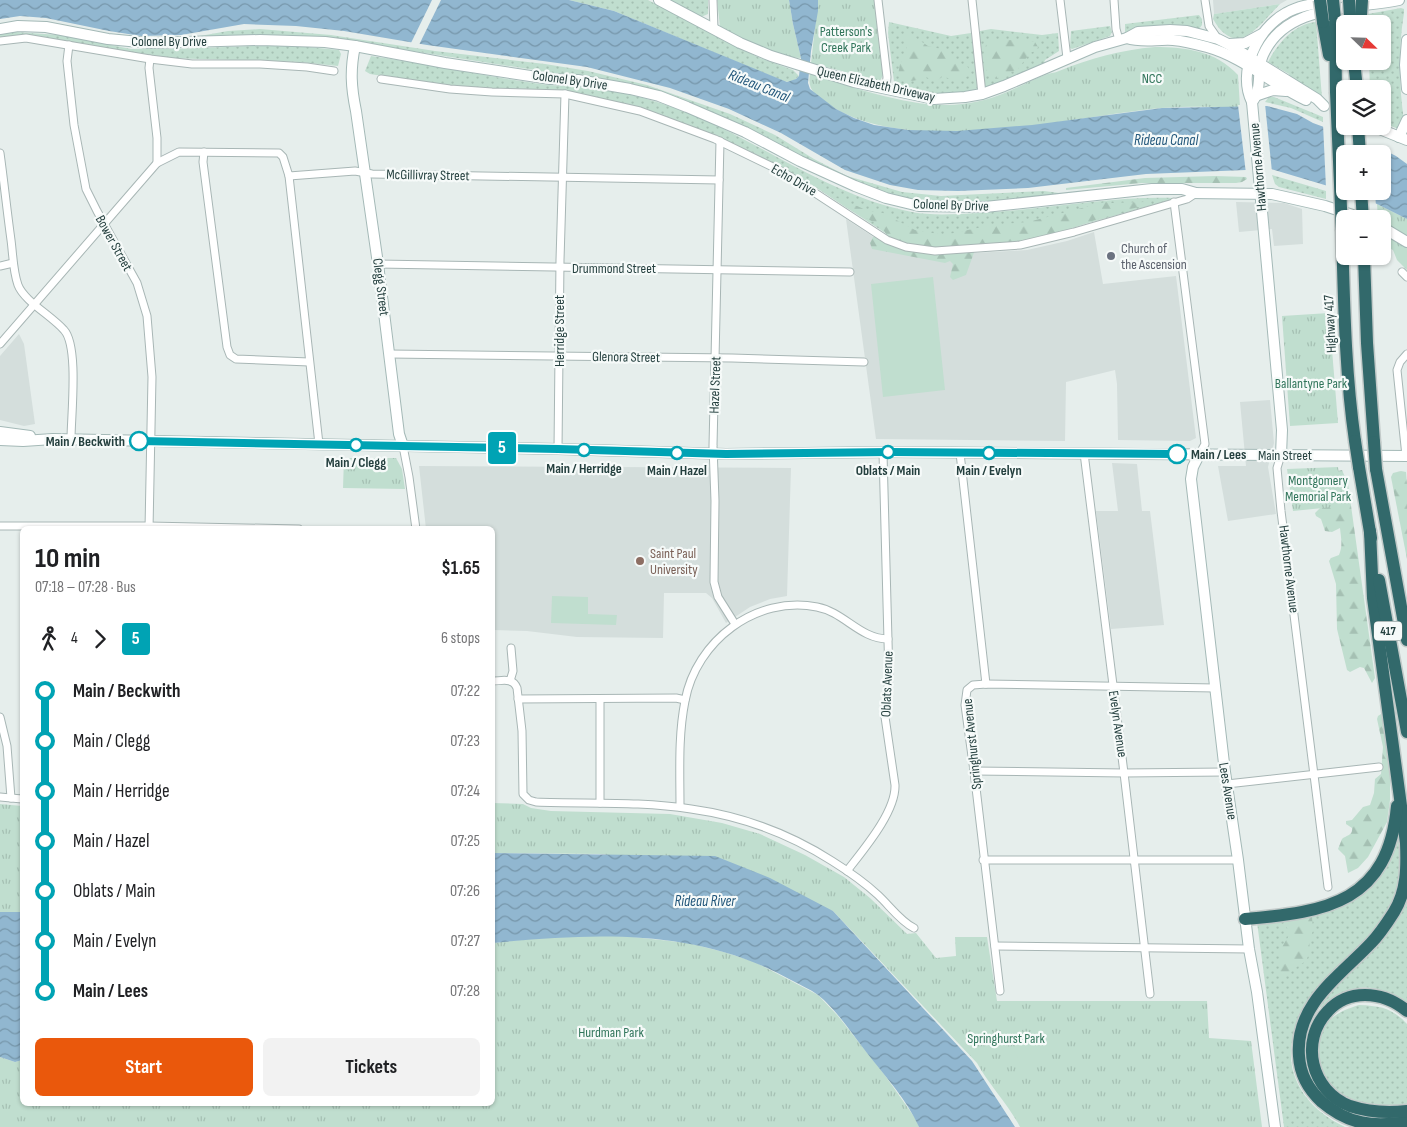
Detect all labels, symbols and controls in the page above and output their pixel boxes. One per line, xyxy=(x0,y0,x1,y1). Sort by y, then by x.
north arrow xyxy=(1336,15,1391,70)
map controls xyxy=(1336,15,1391,265)
park label: Patterson's Creek Park xyxy=(820,23,872,56)
street label: Colonel By Drive xyxy=(131,33,207,50)
street label: Queen Elizabeth Driveway xyxy=(815,62,937,106)
water label: Rideau Canal xyxy=(726,65,794,107)
street label: Colonel By Drive xyxy=(531,66,609,94)
park label: NCC xyxy=(1142,70,1163,87)
button: layers xyxy=(1336,80,1391,135)
street label: Hawthorne Avenue xyxy=(1246,122,1270,212)
water label: Rideau Canal xyxy=(1134,131,1199,150)
button: + xyxy=(1336,145,1391,200)
street label: Echo Drive xyxy=(768,160,820,200)
street label: McGillivray Street xyxy=(386,166,470,184)
street label: Colonel By Drive xyxy=(913,195,989,215)
button: − xyxy=(1336,210,1391,265)
street label: Bower Street xyxy=(92,212,136,274)
place label: Church of the Ascension xyxy=(1121,240,1187,273)
marker: Church of the Ascension xyxy=(1105,250,1117,262)
street label: Clegg Street xyxy=(369,257,393,317)
street label: Drummond Street xyxy=(572,260,656,277)
street label: Highway 417 xyxy=(1320,294,1340,354)
street label: Herridge Street xyxy=(551,295,568,367)
street label: Glenora Street xyxy=(592,348,660,366)
street label: Hazel Street xyxy=(706,356,724,414)
park label: Ballantyne Park xyxy=(1275,375,1348,392)
marker: Main / Beckwith xyxy=(129,431,149,451)
line badge: 5 xyxy=(486,432,518,464)
place label: Main / Beckwith xyxy=(46,433,125,450)
text: 5 xyxy=(498,437,506,458)
marker: Main / Clegg xyxy=(349,438,363,452)
marker: Main / Herridge xyxy=(577,443,591,457)
marker: Main / Lees xyxy=(1167,444,1187,464)
marker: Oblats / Main xyxy=(881,445,895,459)
marker: Main / Hazel xyxy=(670,446,684,460)
marker: Main / Evelyn xyxy=(982,446,996,460)
place label: Main / Lees xyxy=(1191,446,1246,463)
street label: Main Street xyxy=(1258,447,1312,464)
place label: Main / Clegg xyxy=(326,454,386,471)
place label: Main / Herridge xyxy=(546,460,622,477)
place label: Main / Hazel xyxy=(647,462,707,479)
place label: Oblats / Main xyxy=(856,462,920,479)
place label: Main / Evelyn xyxy=(956,462,1022,479)
park label: Montgomery Memorial Park xyxy=(1285,472,1352,505)
street label: Hawthorne Avenue xyxy=(1275,524,1303,614)
text: 10 min xyxy=(35,542,100,575)
place label: Saint Paul University xyxy=(650,545,698,578)
marker: Saint Paul University xyxy=(634,555,646,567)
text: $1.65 xyxy=(441,557,480,580)
text: 07:18 – 07:28 · Bus xyxy=(35,578,136,597)
road number: 417 xyxy=(1374,622,1402,640)
icon: walk xyxy=(35,625,63,653)
icon: forward xyxy=(86,625,114,653)
text: 5 xyxy=(132,628,140,649)
text: 4 xyxy=(71,629,78,648)
text: 6 stops xyxy=(441,629,480,648)
street label: Oblats Avenue xyxy=(877,651,897,717)
text: Main / Beckwith xyxy=(73,680,181,703)
text: 07:22 xyxy=(450,682,480,701)
street label: Evelyn Avenue xyxy=(1105,690,1131,758)
street label: Springhurst Avenue xyxy=(959,698,985,790)
text: Main / Clegg xyxy=(73,730,150,753)
text: 07:23 xyxy=(450,732,480,751)
street label: Lees Avenue xyxy=(1215,761,1241,821)
text: Main / Herridge xyxy=(73,780,170,803)
text: 07:24 xyxy=(450,782,480,801)
text: Main / Hazel xyxy=(73,830,150,853)
text: 07:25 xyxy=(451,832,480,851)
text: Oblats / Main xyxy=(73,880,155,903)
text: 07:26 xyxy=(450,882,480,901)
water label: Rideau River xyxy=(674,892,736,911)
text: Main / Evelyn xyxy=(73,930,157,953)
text: 07:27 xyxy=(451,932,480,951)
text: Main / Lees xyxy=(73,980,148,1003)
text: 07:28 xyxy=(450,982,480,1001)
park label: Hurdman Park xyxy=(578,1024,644,1041)
park label: Springhurst Park xyxy=(967,1030,1045,1047)
button: Start xyxy=(35,1038,253,1096)
button: Tickets xyxy=(263,1038,480,1096)

